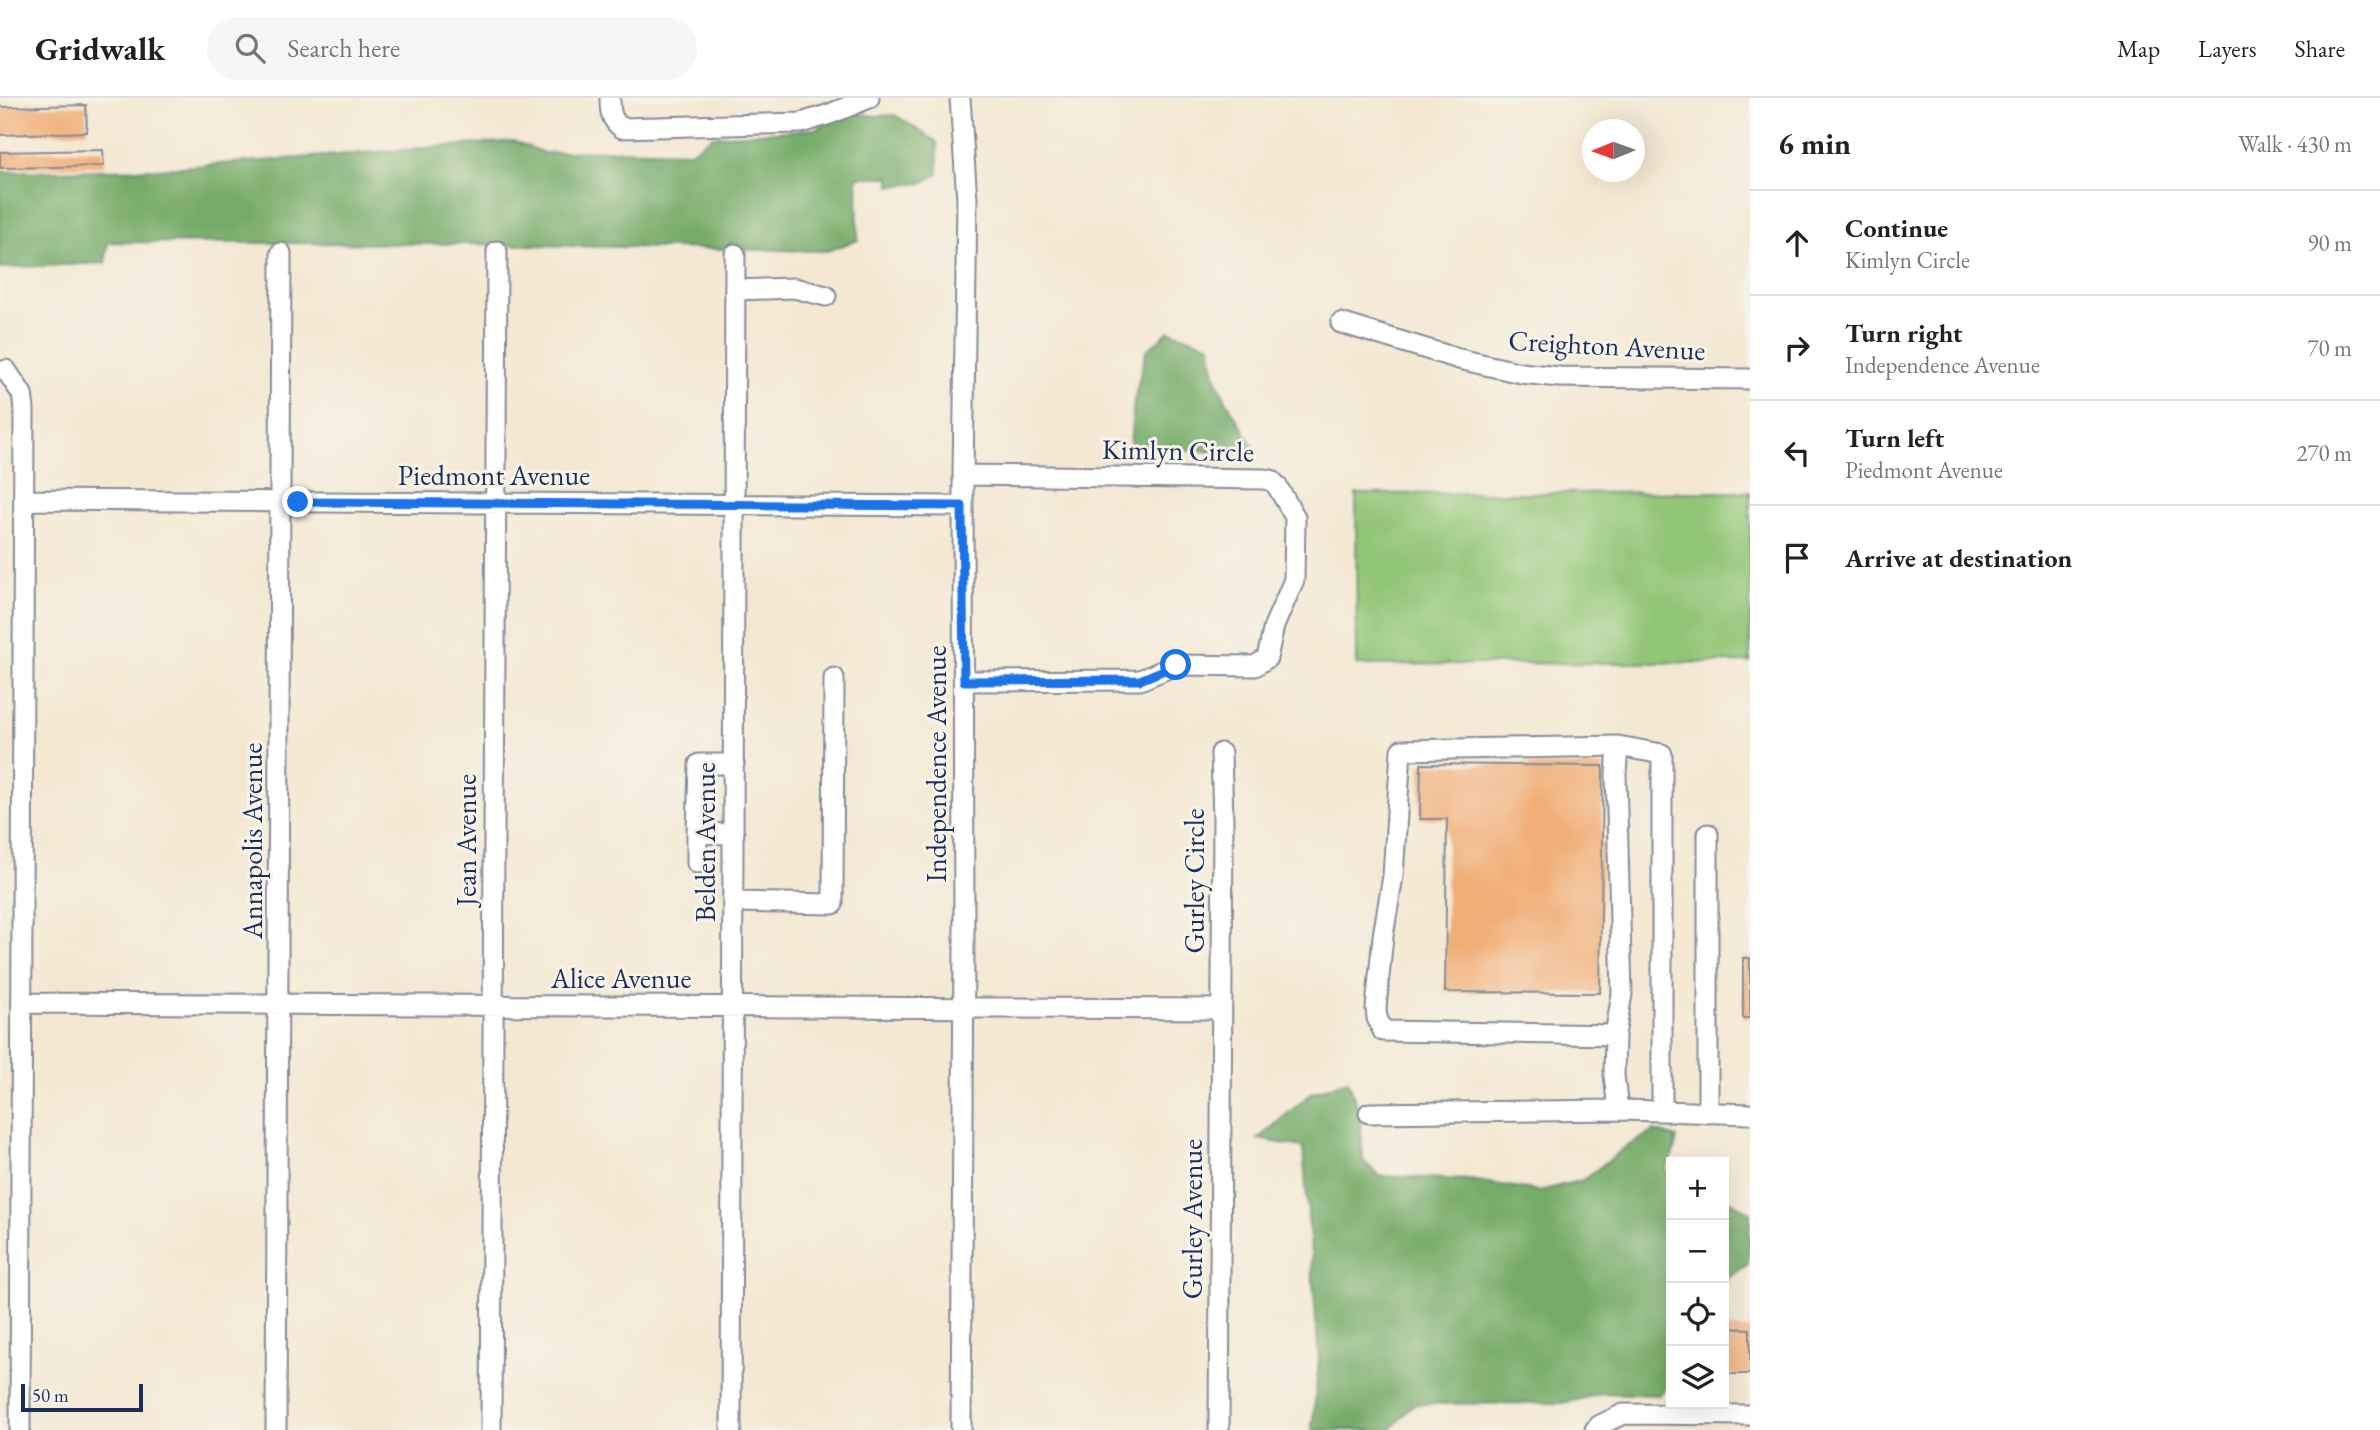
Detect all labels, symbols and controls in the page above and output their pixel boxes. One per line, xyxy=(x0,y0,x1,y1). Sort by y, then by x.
search box xyxy=(207,17,697,80)
text: Gridwalk xyxy=(35,27,165,70)
icon: search xyxy=(231,29,269,67)
text: Search here xyxy=(287,31,400,65)
text: Map xyxy=(2117,33,2160,64)
text: Layers xyxy=(2198,33,2257,64)
text: Share xyxy=(2295,33,2345,64)
north arrow xyxy=(1582,119,1645,182)
text: 6 min xyxy=(1778,124,1851,163)
text: Walk · 430 m xyxy=(2238,129,2352,159)
text: Continue xyxy=(1845,211,1948,245)
icon: ahead xyxy=(1778,224,1816,262)
text: 90 m xyxy=(2307,228,2352,258)
text: Kimlyn Circle xyxy=(1845,245,1970,275)
text: Turn right xyxy=(1845,316,1963,350)
street label: Creighton Avenue xyxy=(1508,322,1706,368)
icon: right xyxy=(1778,329,1816,367)
text: 70 m xyxy=(2307,333,2352,363)
text: Independence Avenue xyxy=(1845,350,2040,380)
text: Turn left xyxy=(1845,421,1944,455)
street label: Kimlyn Circle xyxy=(1102,431,1254,469)
icon: left xyxy=(1778,434,1816,472)
text: 270 m xyxy=(2296,438,2352,468)
text: Piedmont Avenue xyxy=(1845,455,2003,485)
street label: Piedmont Avenue xyxy=(398,457,590,493)
route end xyxy=(282,486,313,517)
icon: arrive xyxy=(1778,539,1816,577)
text: Arrive at destination xyxy=(1845,541,2072,575)
street label: Independence Avenue xyxy=(918,645,954,883)
route start xyxy=(1160,649,1191,680)
street label: Annapolis Avenue xyxy=(234,743,270,940)
street label: Belden Avenue xyxy=(687,762,723,922)
street label: Jean Avenue xyxy=(448,774,484,908)
street label: Gurley Circle xyxy=(1176,808,1212,954)
street label: Alice Avenue xyxy=(550,960,691,996)
street label: Gurley Avenue xyxy=(1174,1139,1210,1299)
map controls xyxy=(1666,1157,1729,1409)
button: + xyxy=(1666,1157,1729,1220)
button: − xyxy=(1666,1220,1729,1283)
button: locate xyxy=(1666,1283,1729,1346)
button: layers xyxy=(1666,1346,1729,1409)
scale bar xyxy=(21,1381,144,1413)
text: 50 m xyxy=(32,1383,69,1408)

